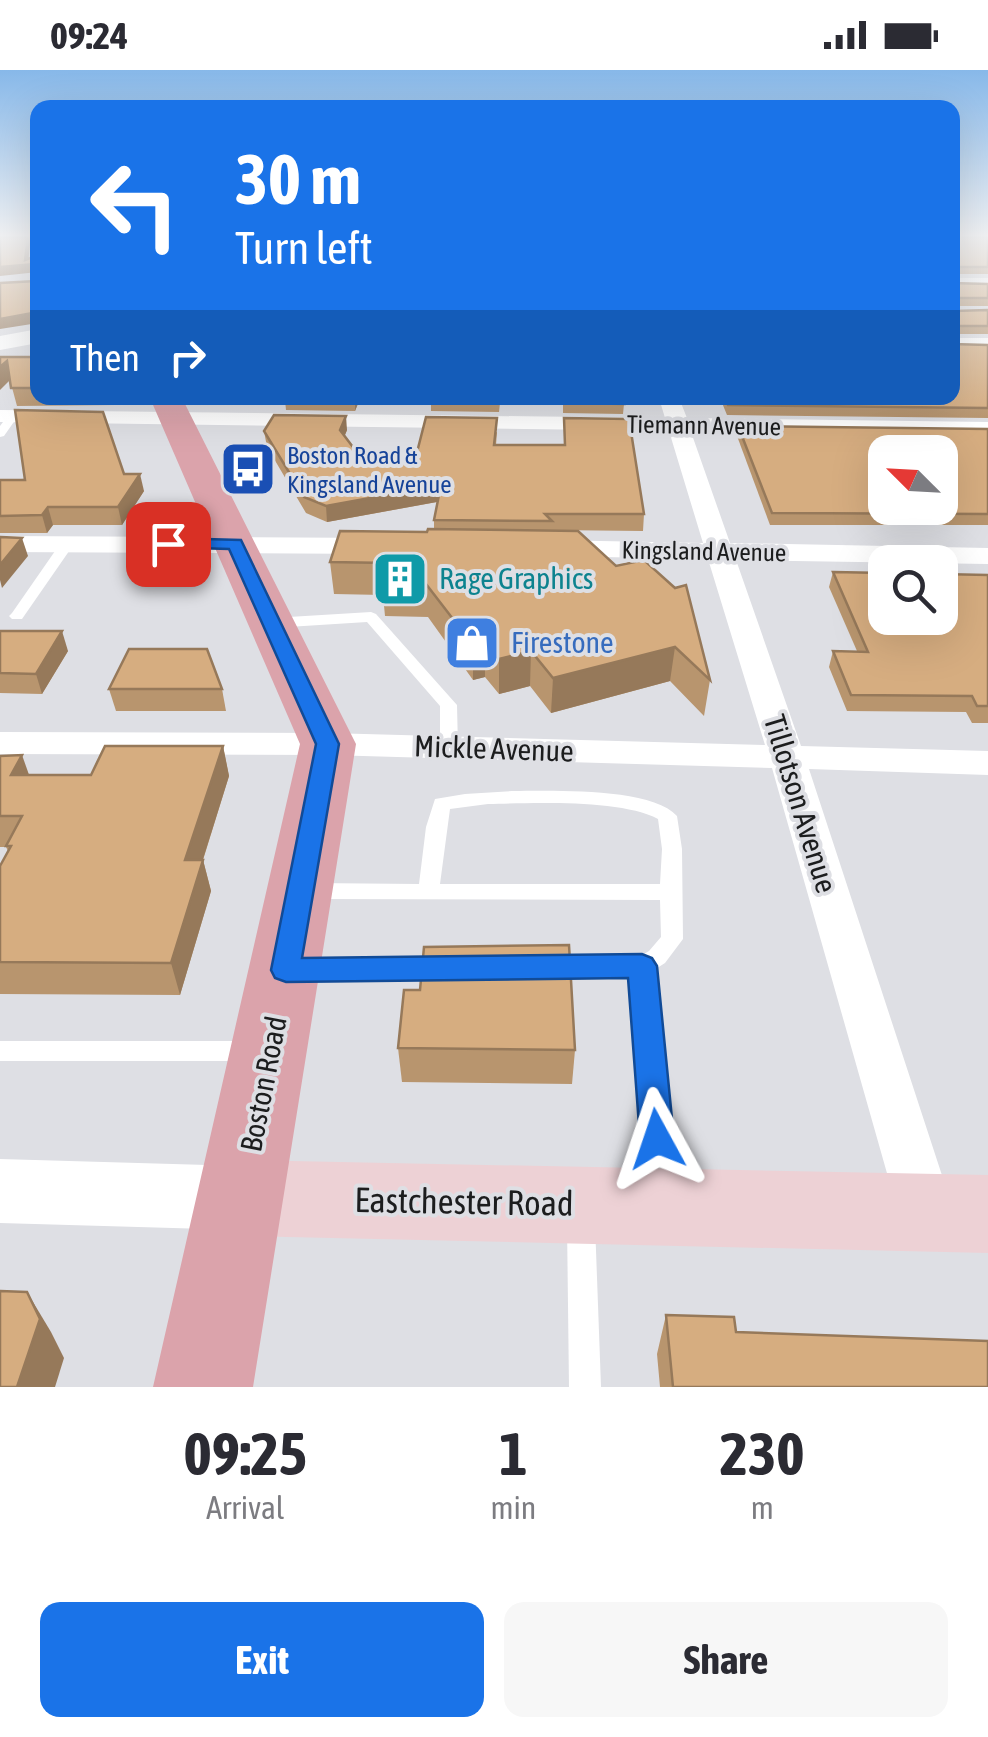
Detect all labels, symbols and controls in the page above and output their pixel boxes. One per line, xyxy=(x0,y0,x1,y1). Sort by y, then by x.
text: 09:24 xyxy=(50,14,128,57)
text: 30 m xyxy=(235,139,361,219)
icon: left xyxy=(70,140,200,270)
text: Turn left xyxy=(235,222,373,274)
icon: right xyxy=(160,330,215,385)
text: Then xyxy=(70,336,140,379)
street label: Tiemann Avenue xyxy=(627,410,781,440)
north arrow xyxy=(868,435,958,525)
map controls xyxy=(868,435,958,635)
bus stop icon: Boston Road & Kingsland Avenue xyxy=(218,439,278,499)
place label: Boston Road & Kingsland Avenue xyxy=(287,441,452,498)
pin xyxy=(126,502,211,587)
icon: arrive xyxy=(141,517,196,572)
street label: Kingsland Avenue xyxy=(621,536,787,566)
button: search xyxy=(868,545,958,635)
building icon: Rage Graphics xyxy=(370,549,430,609)
place label: Rage Graphics xyxy=(439,561,593,595)
shop icon: Firestone xyxy=(442,613,502,673)
place label: Firestone xyxy=(511,625,614,659)
street label: Tillotson Avenue xyxy=(758,711,844,897)
street label: Mickle Avenue xyxy=(414,728,574,768)
street label: Boston Road xyxy=(233,1013,293,1154)
position arrow xyxy=(605,1087,709,1191)
street label: Eastchester Road xyxy=(354,1179,574,1223)
text: 09:25 xyxy=(183,1419,307,1488)
text: 1 xyxy=(499,1419,528,1488)
text: 230 xyxy=(720,1419,804,1488)
text: Arrival xyxy=(206,1489,284,1526)
text: min xyxy=(490,1489,536,1526)
text: m xyxy=(751,1489,774,1526)
button: Exit xyxy=(40,1602,484,1717)
button: Share xyxy=(504,1602,948,1717)

